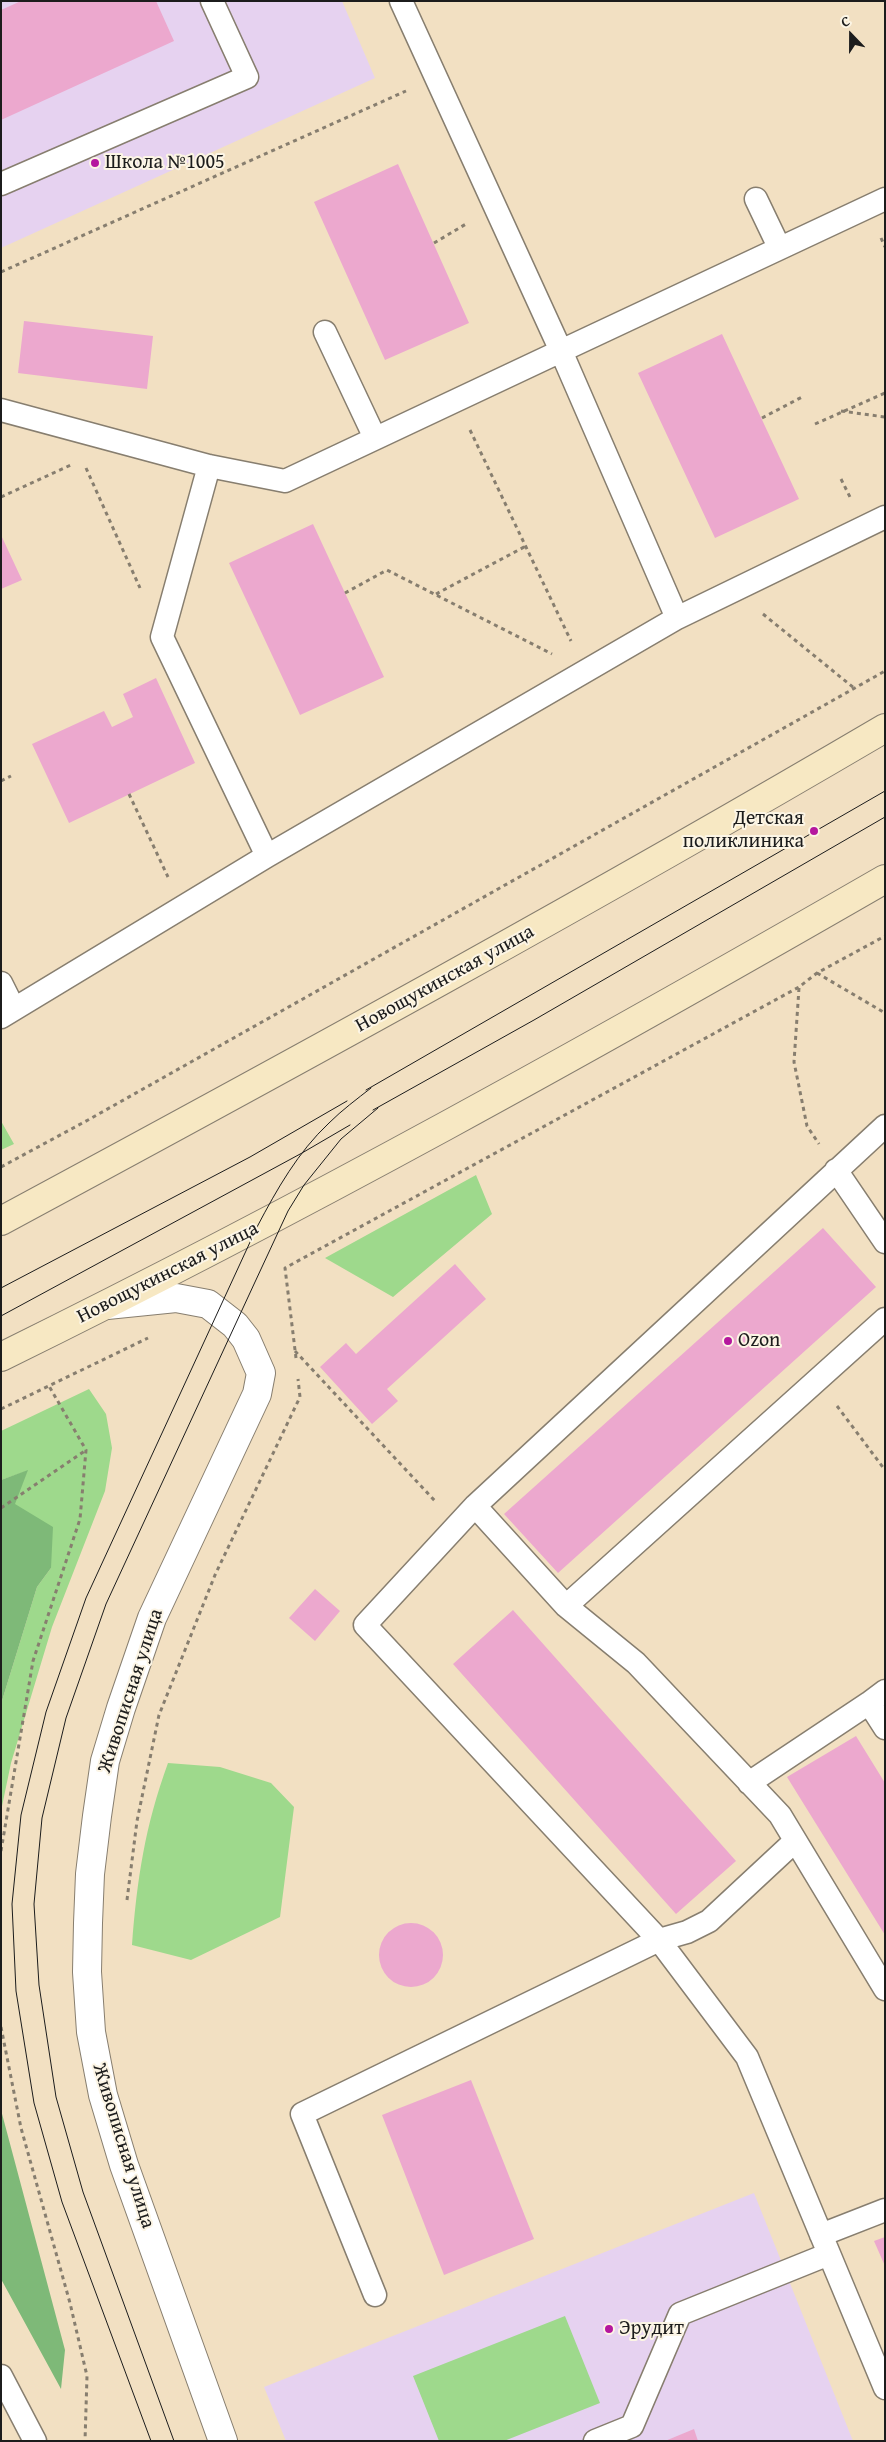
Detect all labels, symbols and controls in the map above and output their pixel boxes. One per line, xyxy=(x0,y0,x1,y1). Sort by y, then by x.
north arrow xyxy=(826,10,876,60)
text: С xyxy=(838,10,853,32)
place label: Школа №1005 xyxy=(105,151,225,175)
marker: Школа №1005 xyxy=(89,157,101,169)
place label: Детская поликлиника xyxy=(683,807,804,854)
marker: Детская поликлиника xyxy=(808,825,820,837)
street label: Новощукинская улица xyxy=(352,920,538,1038)
street label: Новощукинская улица xyxy=(73,1217,263,1329)
place label: Ozon xyxy=(738,1329,780,1353)
marker: Ozon xyxy=(722,1335,734,1347)
street label: Живописная улица xyxy=(93,1606,169,1776)
street label: Живописная улица xyxy=(86,2061,160,2231)
place label: Эрудит xyxy=(619,2317,684,2341)
marker: Эрудит xyxy=(603,2323,615,2335)

